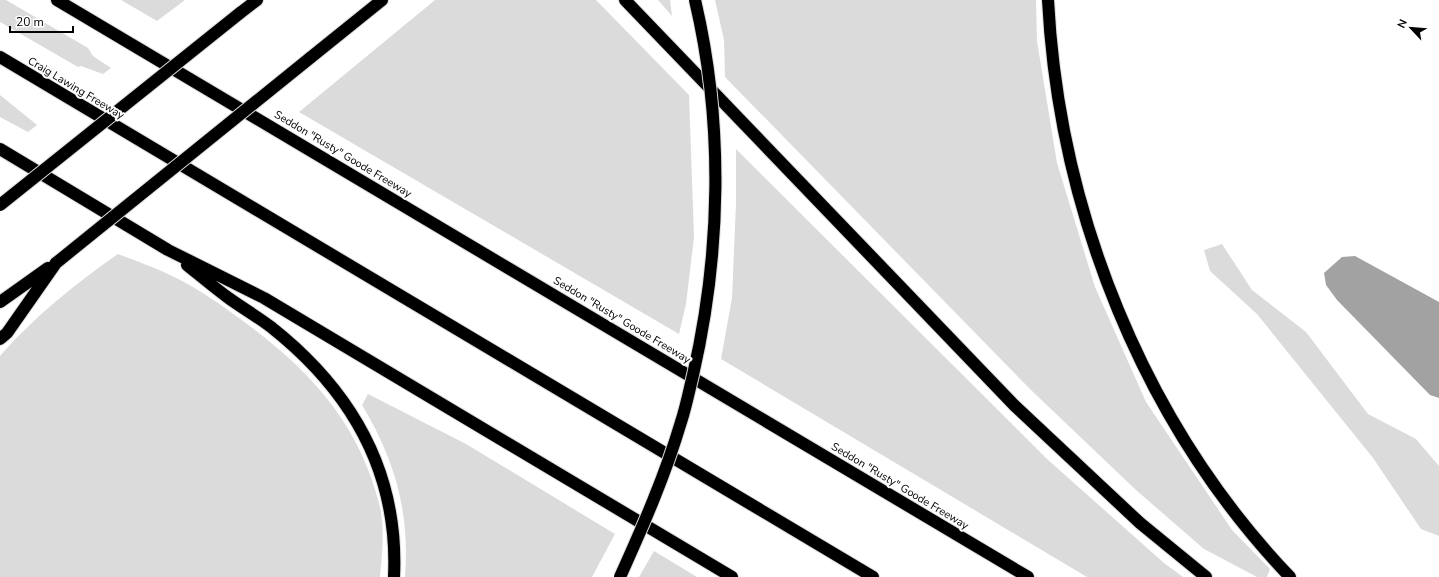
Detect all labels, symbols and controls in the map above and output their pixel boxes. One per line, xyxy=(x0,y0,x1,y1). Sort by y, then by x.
scale bar xyxy=(10,8,73,34)
north arrow xyxy=(1391,8,1431,48)
text: 20 m xyxy=(16,14,44,30)
text: N xyxy=(1394,17,1411,31)
street label: Craig Lawing Freeway xyxy=(25,53,127,123)
street label: Seddon "Rusty" Goode Freeway xyxy=(272,107,415,201)
street label: Seddon "Rusty" Goode Freeway xyxy=(551,273,694,367)
street label: Seddon "Rusty" Goode Freeway xyxy=(829,439,972,533)

